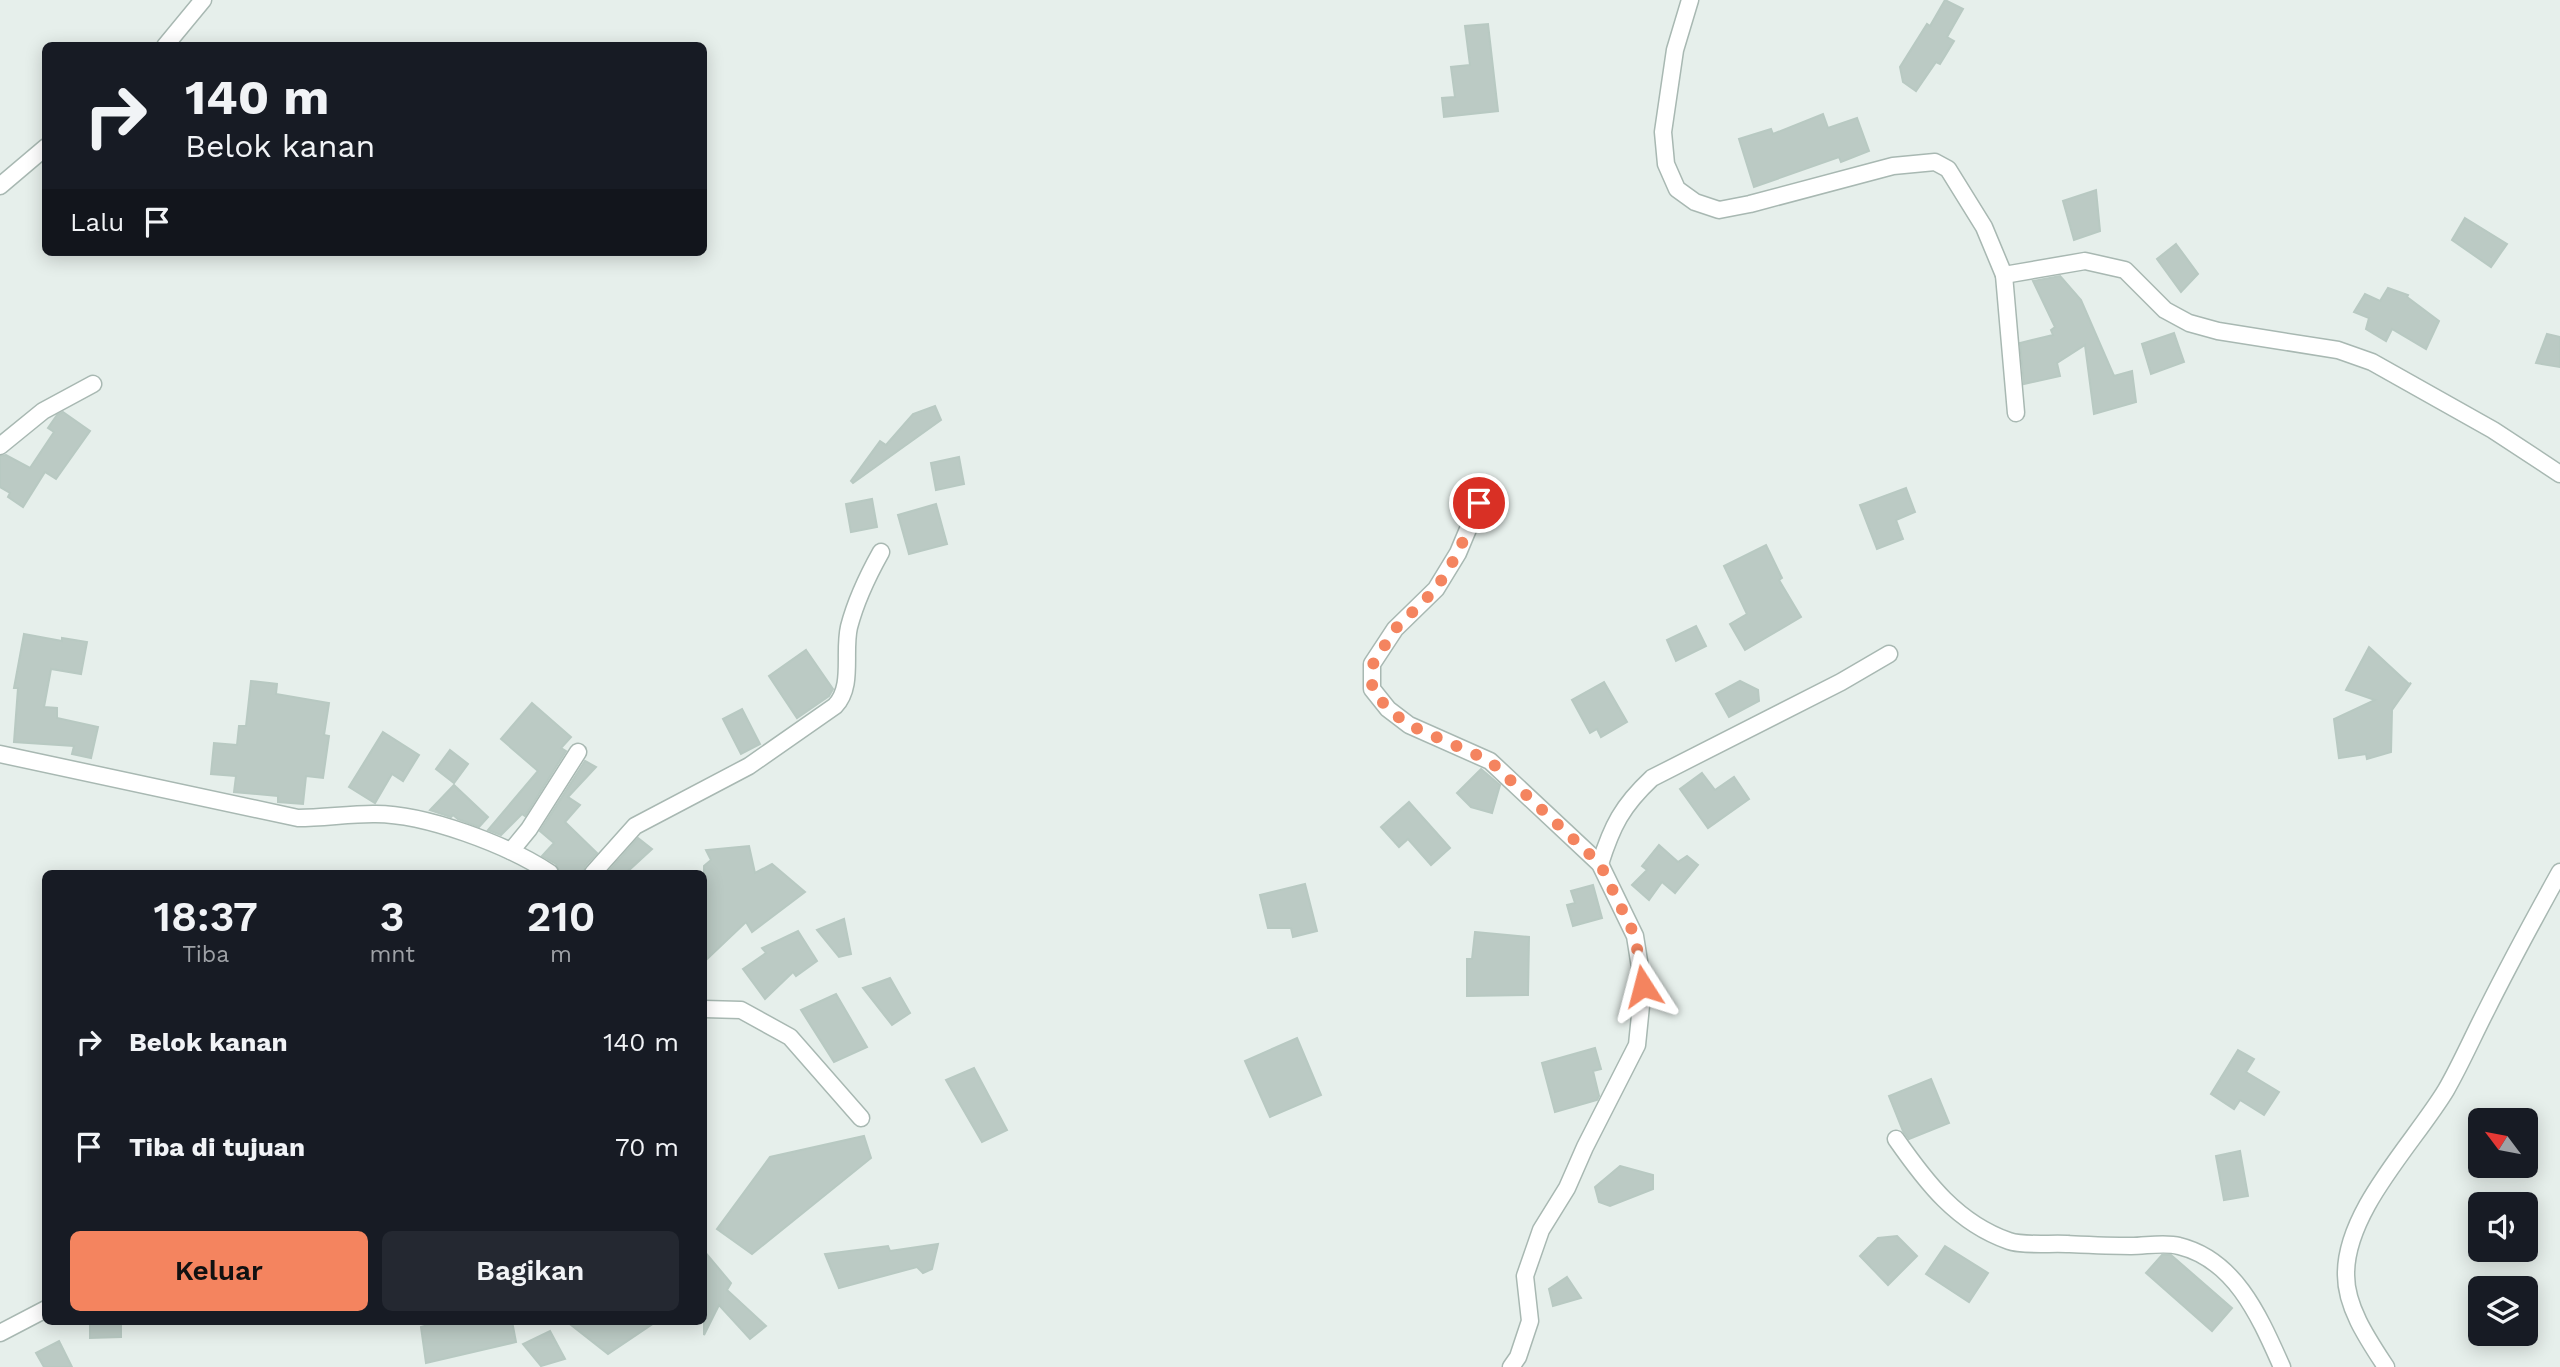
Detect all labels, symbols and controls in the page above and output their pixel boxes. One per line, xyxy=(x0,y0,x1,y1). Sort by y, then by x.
text: 140 m xyxy=(185,68,329,126)
icon: right xyxy=(70,70,161,161)
text: Belok kanan xyxy=(185,127,375,165)
icon: arrive xyxy=(138,203,176,241)
text: Lalu xyxy=(70,207,124,237)
pin xyxy=(1449,473,1509,533)
icon: arrive xyxy=(1460,484,1498,522)
text: 18:37 xyxy=(153,892,258,941)
text: 3 xyxy=(380,892,405,941)
text: 210 xyxy=(526,892,596,941)
text: Tiba xyxy=(182,941,229,968)
text: mnt xyxy=(369,941,415,968)
text: m xyxy=(550,941,572,968)
position arrow xyxy=(1606,949,1680,1023)
icon: right xyxy=(70,1023,108,1061)
text: Belok kanan xyxy=(129,1027,288,1057)
text: 140 m xyxy=(603,1027,679,1057)
north arrow xyxy=(2468,1108,2538,1178)
map controls xyxy=(2468,1108,2538,1346)
icon: arrive xyxy=(70,1128,108,1166)
text: Tiba di tujuan xyxy=(129,1132,305,1162)
text: 70 m xyxy=(615,1132,679,1162)
button: sound xyxy=(2468,1192,2538,1262)
button: Keluar xyxy=(70,1231,368,1311)
button: Bagikan xyxy=(382,1231,679,1311)
button: layers xyxy=(2468,1276,2538,1346)

